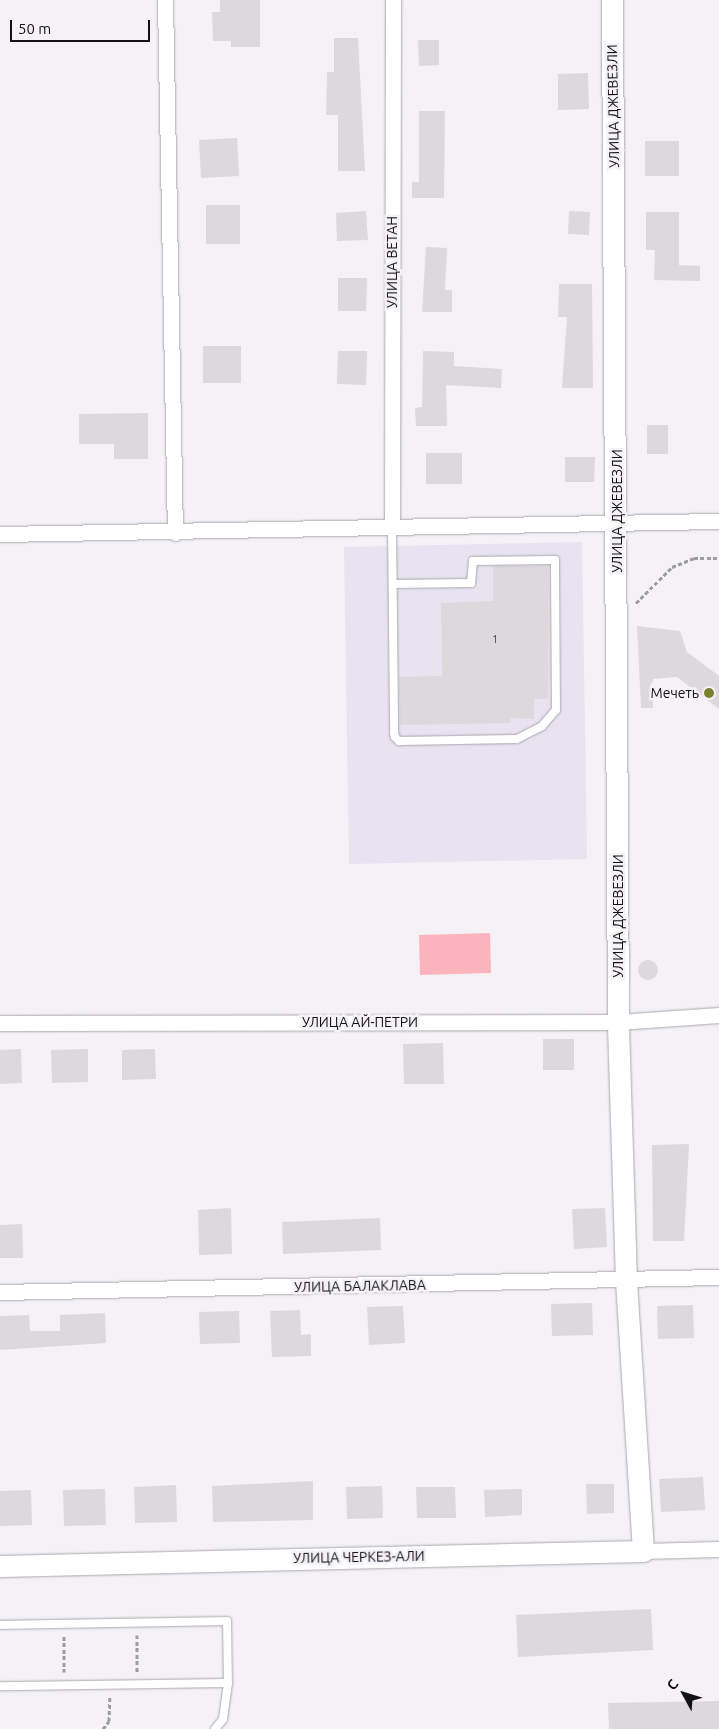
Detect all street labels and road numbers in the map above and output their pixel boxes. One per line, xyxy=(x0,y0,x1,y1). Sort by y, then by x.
street label: УЛИЦА ДЖЕВЕЗЛИ xyxy=(604,44,622,168)
street label: УЛИЦА ВЕТАН xyxy=(384,216,400,308)
street label: УЛИЦА ДЖЕВЕЗЛИ xyxy=(609,449,625,573)
street label: УЛИЦА ДЖЕВЕЗЛИ xyxy=(610,854,626,978)
street label: УЛИЦА АЙ-ПЕТРИ xyxy=(302,1014,418,1030)
street label: УЛИЦА БАЛАКЛАВА xyxy=(294,1276,426,1296)
street label: УЛИЦА ЧЕРКЕЗ-АЛИ xyxy=(293,1547,425,1567)

